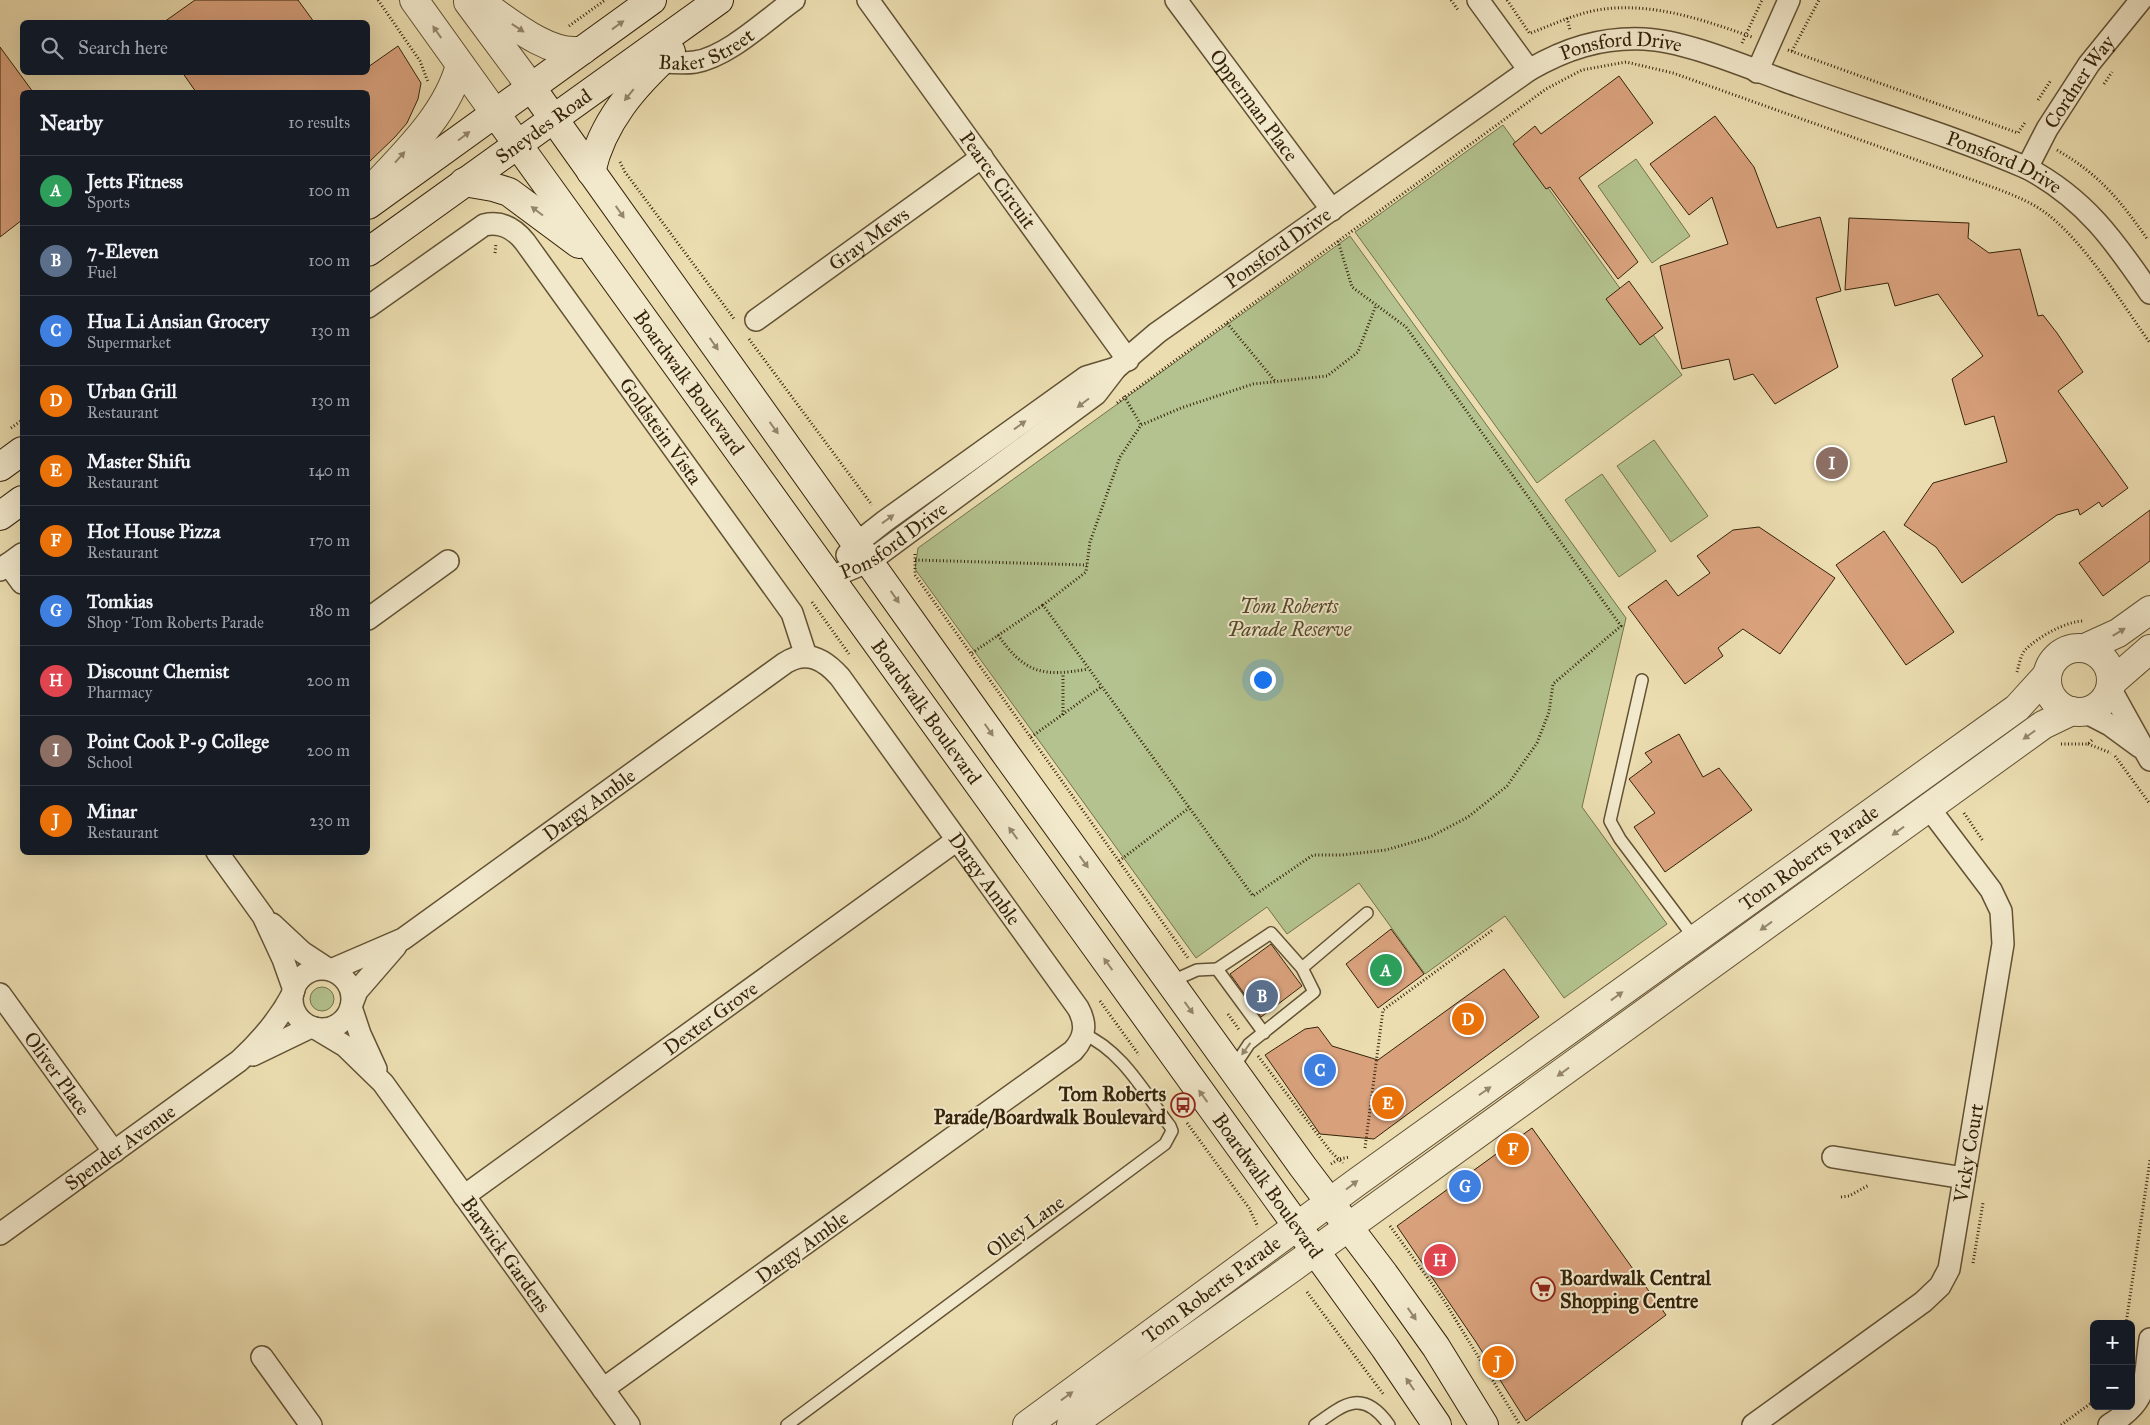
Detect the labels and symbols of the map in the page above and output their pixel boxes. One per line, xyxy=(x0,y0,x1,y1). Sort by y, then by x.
one-way arrow xyxy=(611,20,625,30)
one-way arrow xyxy=(512,23,525,32)
street label: Baker Street xyxy=(658,23,759,75)
one-way arrow xyxy=(432,25,442,39)
street label: Ponsford Drive xyxy=(1556,27,1685,65)
street label: Cordner Way xyxy=(2039,30,2120,133)
street label: Opperman Place xyxy=(1205,44,1304,166)
street label: Sneydes Road xyxy=(491,84,596,169)
one-way arrow xyxy=(623,88,634,101)
street label: Ponsford Drive xyxy=(1943,126,2067,198)
street label: Pearce Circuit xyxy=(955,127,1041,233)
one-way arrow xyxy=(457,131,471,141)
one-way arrow xyxy=(395,151,406,164)
street label: Gray Mews xyxy=(824,202,914,276)
street label: Ponsford Drive xyxy=(1220,202,1335,293)
one-way arrow xyxy=(614,205,624,218)
one-way arrow xyxy=(531,206,544,217)
street label: Boardwalk Boulevard xyxy=(629,305,749,460)
one-way arrow xyxy=(709,337,719,351)
street label: Goldstein Vista xyxy=(614,373,708,489)
one-way arrow xyxy=(1076,398,1090,408)
one-way arrow xyxy=(1013,420,1027,430)
one-way arrow xyxy=(769,421,779,435)
pin: I xyxy=(1816,444,1848,482)
street label: Ponsford Drive xyxy=(836,496,952,584)
one-way arrow xyxy=(881,514,894,525)
one-way arrow xyxy=(890,590,900,604)
park label: Tom Roberts Parade Reserve xyxy=(1227,594,1352,641)
one-way arrow xyxy=(2112,627,2125,636)
street label: Boardwalk Boulevard xyxy=(866,635,987,789)
your location xyxy=(1250,667,1276,693)
one-way arrow xyxy=(984,723,994,737)
one-way arrow xyxy=(2022,730,2036,740)
street label: Dargy Amble xyxy=(538,763,640,846)
street label: Tom Roberts Parade xyxy=(1734,800,1883,916)
one-way arrow xyxy=(1008,826,1018,839)
one-way arrow xyxy=(1891,826,1905,836)
street label: Dargy Amble xyxy=(944,828,1026,930)
one-way arrow xyxy=(1078,855,1089,868)
one-way arrow xyxy=(1759,921,1773,931)
pin: A xyxy=(1370,951,1402,989)
one-way arrow xyxy=(1103,957,1113,971)
street label: Dexter Grove xyxy=(659,976,762,1060)
pin: B xyxy=(1246,977,1278,1015)
one-way arrow xyxy=(1610,992,1623,1002)
pin: D xyxy=(1452,1000,1484,1038)
one-way arrow xyxy=(1184,1001,1194,1015)
street label: Oliver Place xyxy=(19,1027,96,1120)
one-way arrow xyxy=(1241,1042,1251,1056)
pin: C xyxy=(1304,1051,1336,1089)
one-way arrow xyxy=(1556,1067,1570,1077)
place label: Tom Roberts Parade/Boardwalk Boulevard xyxy=(934,1082,1167,1129)
pin: E xyxy=(1372,1084,1404,1122)
one-way arrow xyxy=(1478,1086,1492,1096)
one-way arrow xyxy=(1198,1090,1209,1103)
bus stop icon: Tom Roberts Parade/Boardwalk Boulevard xyxy=(1170,1092,1196,1118)
street label: Spender Avenue xyxy=(60,1099,180,1195)
street label: Vicky Court xyxy=(1948,1102,1988,1205)
street label: Boardwalk Boulevard xyxy=(1208,1108,1328,1263)
pin: F xyxy=(1497,1130,1529,1168)
pin: G xyxy=(1449,1167,1481,1205)
one-way arrow xyxy=(1345,1180,1358,1191)
street label: Olley Lane xyxy=(981,1190,1069,1262)
street label: Barwick Gardens xyxy=(456,1192,556,1317)
street label: Dargy Amble xyxy=(751,1205,853,1289)
street label: Tom Roberts Parade xyxy=(1138,1230,1285,1348)
pin: H xyxy=(1424,1241,1456,1279)
place label: Boardwalk Central Shopping Centre xyxy=(1560,1266,1711,1314)
supermarket icon: Boardwalk Central Shopping Centre xyxy=(1530,1276,1556,1302)
one-way arrow xyxy=(1407,1307,1417,1321)
pin: J xyxy=(1482,1343,1514,1381)
one-way arrow xyxy=(1405,1377,1415,1391)
one-way arrow xyxy=(1060,1391,1074,1401)

